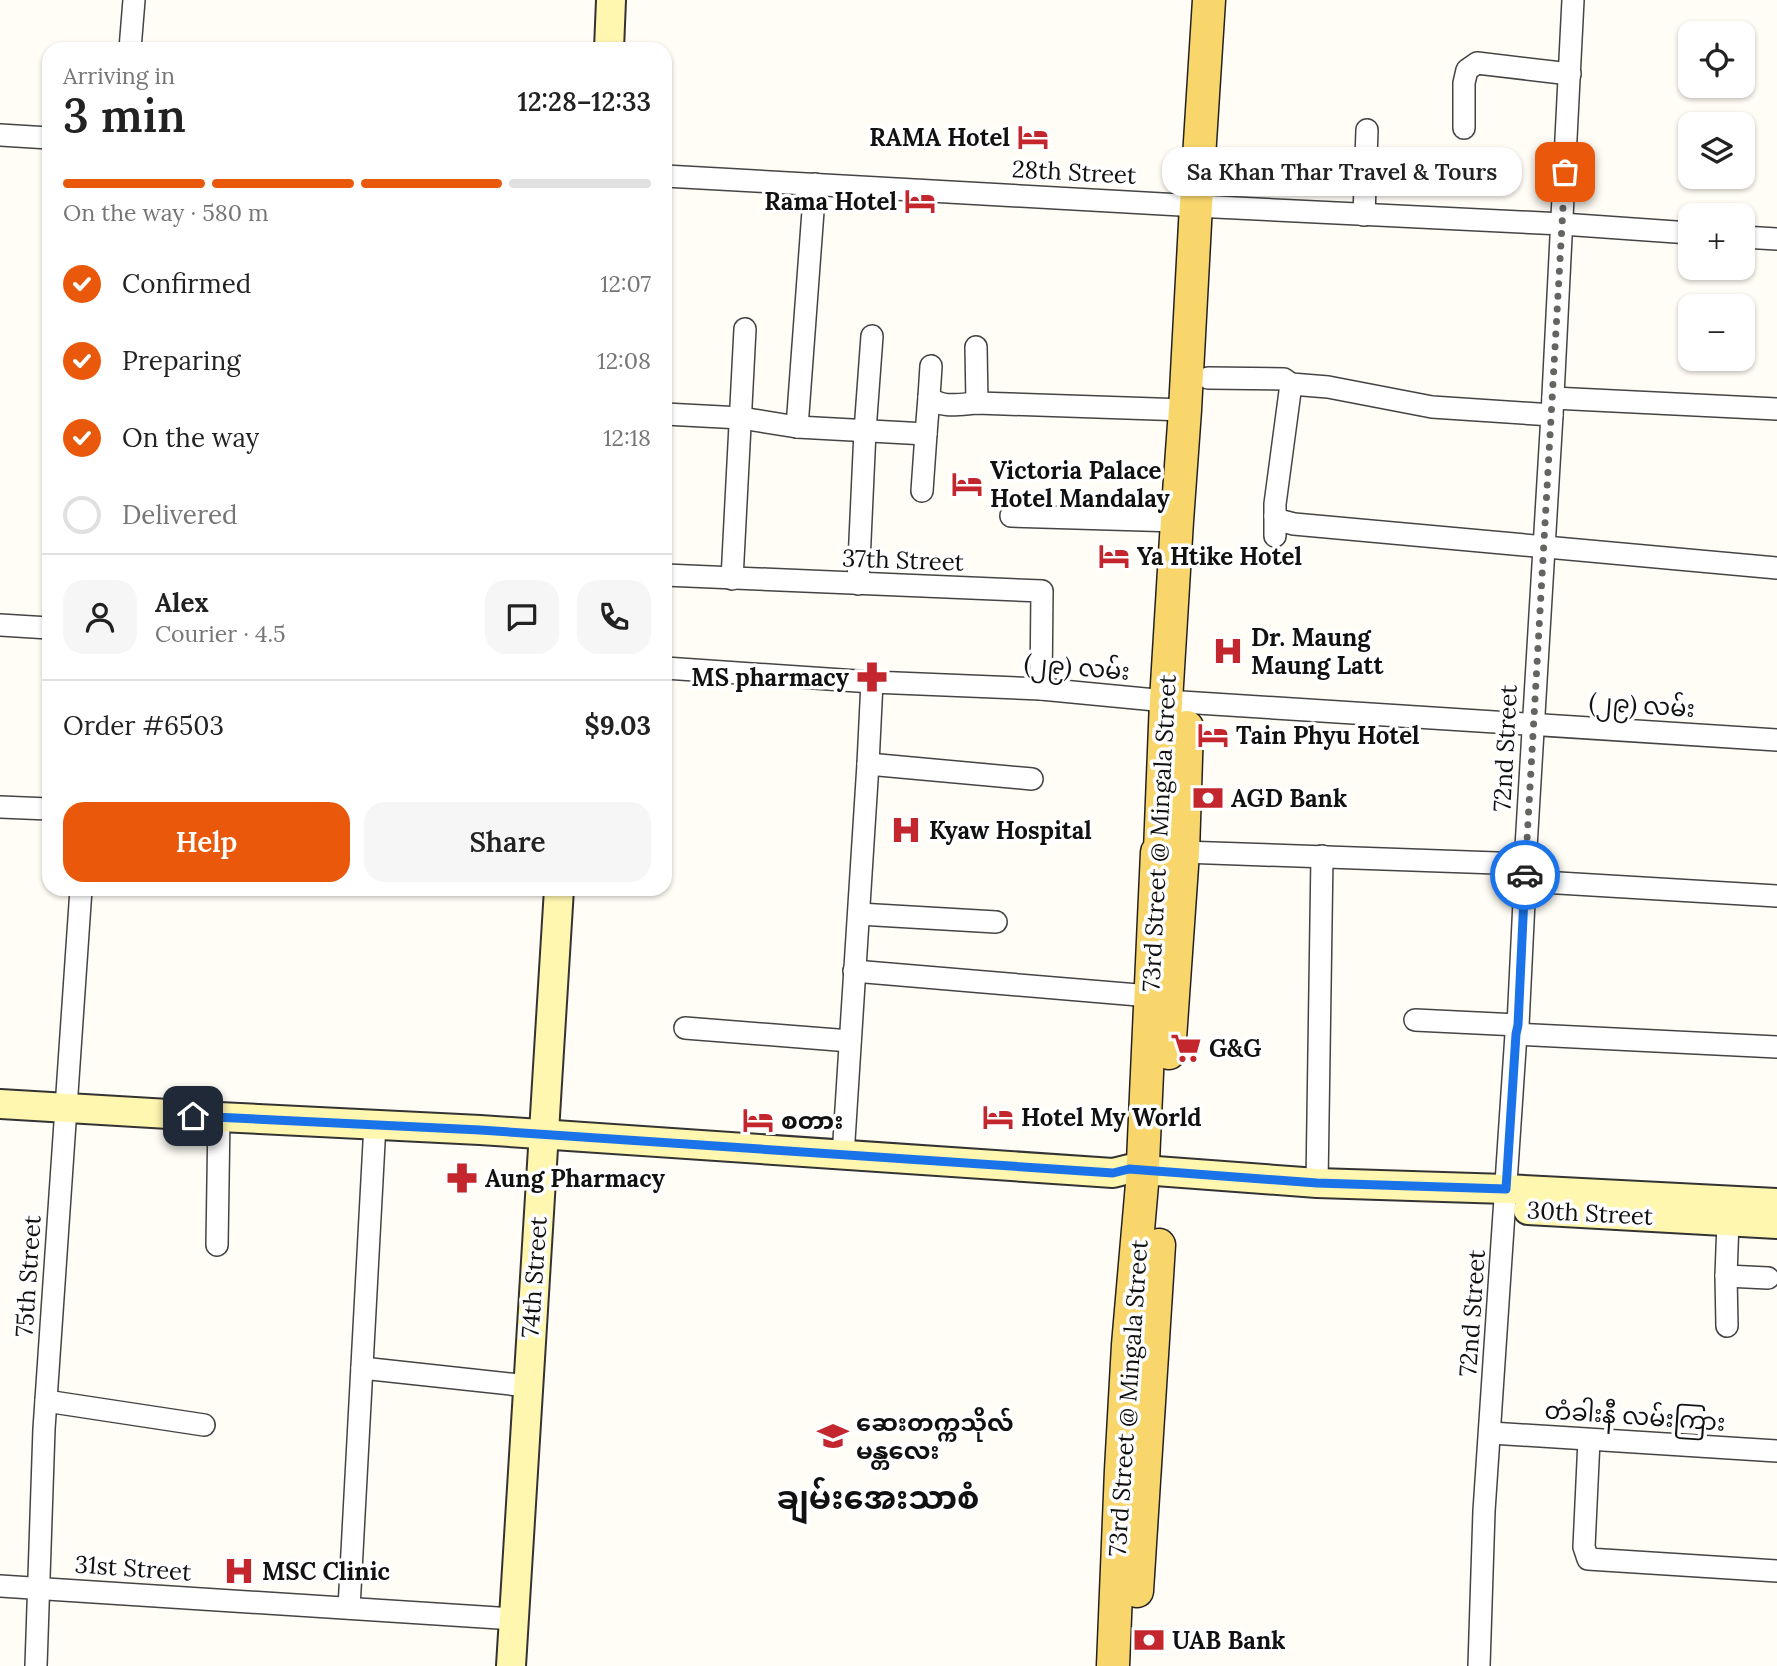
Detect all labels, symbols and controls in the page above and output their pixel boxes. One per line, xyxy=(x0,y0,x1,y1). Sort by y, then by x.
map controls xyxy=(1678,21,1755,371)
button: locate xyxy=(1678,21,1755,98)
text: Arriving in xyxy=(63,61,175,90)
text: 12:28–12:33 xyxy=(517,85,651,118)
text: 3 min xyxy=(63,86,186,145)
button: layers xyxy=(1678,112,1755,189)
hotel icon: RAMA Hotel xyxy=(1016,120,1050,154)
place label: RAMA Hotel xyxy=(869,122,1010,153)
pin xyxy=(1535,142,1595,202)
callout: Sa Khan Thar Travel & Tours xyxy=(1162,148,1523,196)
street label: 28th Street xyxy=(1011,153,1138,191)
icon: bag xyxy=(1546,153,1584,191)
text: Sa Khan Thar Travel & Tours xyxy=(1187,157,1497,186)
hotel icon: Rama Hotel xyxy=(903,184,937,218)
place label: Rama Hotel xyxy=(764,186,897,217)
text: On the way · 580 m xyxy=(63,198,269,227)
button: + xyxy=(1678,203,1755,280)
icon: check xyxy=(63,265,101,303)
text: Confirmed xyxy=(122,267,251,300)
text: 12:07 xyxy=(600,269,651,298)
button: − xyxy=(1678,294,1755,371)
icon: check xyxy=(63,342,101,380)
text: Preparing xyxy=(122,344,241,377)
text: 12:08 xyxy=(597,346,651,375)
icon: check xyxy=(63,419,101,457)
text: On the way xyxy=(122,421,259,454)
text: 12:18 xyxy=(603,423,651,452)
place label: Victoria Palace Hotel Mandalay xyxy=(990,455,1171,514)
hotel icon: Victoria Palace Hotel Mandalay xyxy=(950,467,984,501)
text: Delivered xyxy=(122,498,238,531)
hotel icon: Ya Htike Hotel xyxy=(1097,539,1131,573)
place label: Ya Htike Hotel xyxy=(1137,541,1302,572)
street label: 37th Street xyxy=(842,542,965,578)
button: person xyxy=(63,580,137,654)
button: chat xyxy=(485,580,559,654)
button: phone xyxy=(577,580,651,654)
text: Alex xyxy=(155,586,209,619)
text: Courier · 4.5 xyxy=(155,619,286,648)
place label: Dr. Maung Maung Latt xyxy=(1251,622,1384,681)
hospital icon: Dr. Maung Maung Latt xyxy=(1211,634,1245,668)
street label: (၂၉) လမ်း xyxy=(1023,647,1131,691)
pharmacy icon: MS pharmacy xyxy=(855,660,889,694)
place label: MS pharmacy xyxy=(691,662,850,693)
street label: 73rd Street @ Mingala Street xyxy=(1135,673,1183,992)
street label: 72nd Street xyxy=(1486,683,1524,812)
street label: (၂၉) လမ်း xyxy=(1588,686,1696,728)
text: Order #6503 xyxy=(63,709,224,742)
text: $9.03 xyxy=(584,709,651,742)
hotel icon: Tain Phyu Hotel xyxy=(1196,718,1230,752)
place label: Tain Phyu Hotel xyxy=(1236,720,1420,751)
bank icon: AGD Bank xyxy=(1191,781,1225,815)
place label: AGD Bank xyxy=(1231,783,1347,814)
button: Help xyxy=(63,802,350,882)
button: Share xyxy=(364,802,651,882)
hospital icon: Kyaw Hospital xyxy=(889,813,923,847)
place label: Kyaw Hospital xyxy=(929,815,1092,846)
courier xyxy=(1490,840,1560,910)
icon: car xyxy=(1506,856,1544,894)
supermarket icon: G&G xyxy=(1169,1031,1203,1065)
place label: G&G xyxy=(1209,1033,1261,1064)
pin xyxy=(163,1086,223,1146)
icon: home xyxy=(174,1097,212,1135)
hotel icon: Hotel My World xyxy=(981,1100,1015,1134)
place label: Hotel My World xyxy=(1021,1102,1201,1133)
hotel icon: စတား xyxy=(741,1103,775,1137)
place label: စတား xyxy=(781,1105,843,1136)
pharmacy icon: Aung Pharmacy xyxy=(445,1161,479,1195)
place label: Aung Pharmacy xyxy=(485,1163,666,1194)
street label: 30th Street xyxy=(1526,1194,1655,1232)
street label: 75th Street xyxy=(8,1213,48,1338)
street label: 74th Street xyxy=(514,1214,554,1339)
street label: 73rd Street @ Mingala Street xyxy=(1101,1238,1155,1557)
street label: 72nd Street xyxy=(1452,1248,1492,1378)
street label: တံခါးနီ လမ်းကြား xyxy=(1543,1394,1726,1442)
place label: ဆေးတက္ကသိုလ် မန္တလေး xyxy=(856,1407,1014,1470)
school or university icon: ဆေးတက္ကသိုလ် မန္တလေး xyxy=(816,1419,850,1453)
district label: ချမ်းအေးသာစံ xyxy=(777,1476,979,1525)
street label: 31st Street xyxy=(74,1548,193,1588)
hospital icon: MSC Clinic xyxy=(222,1554,256,1588)
place label: MSC Clinic xyxy=(262,1556,391,1587)
bank icon: UAB Bank xyxy=(1132,1623,1166,1657)
place label: UAB Bank xyxy=(1172,1625,1285,1656)

